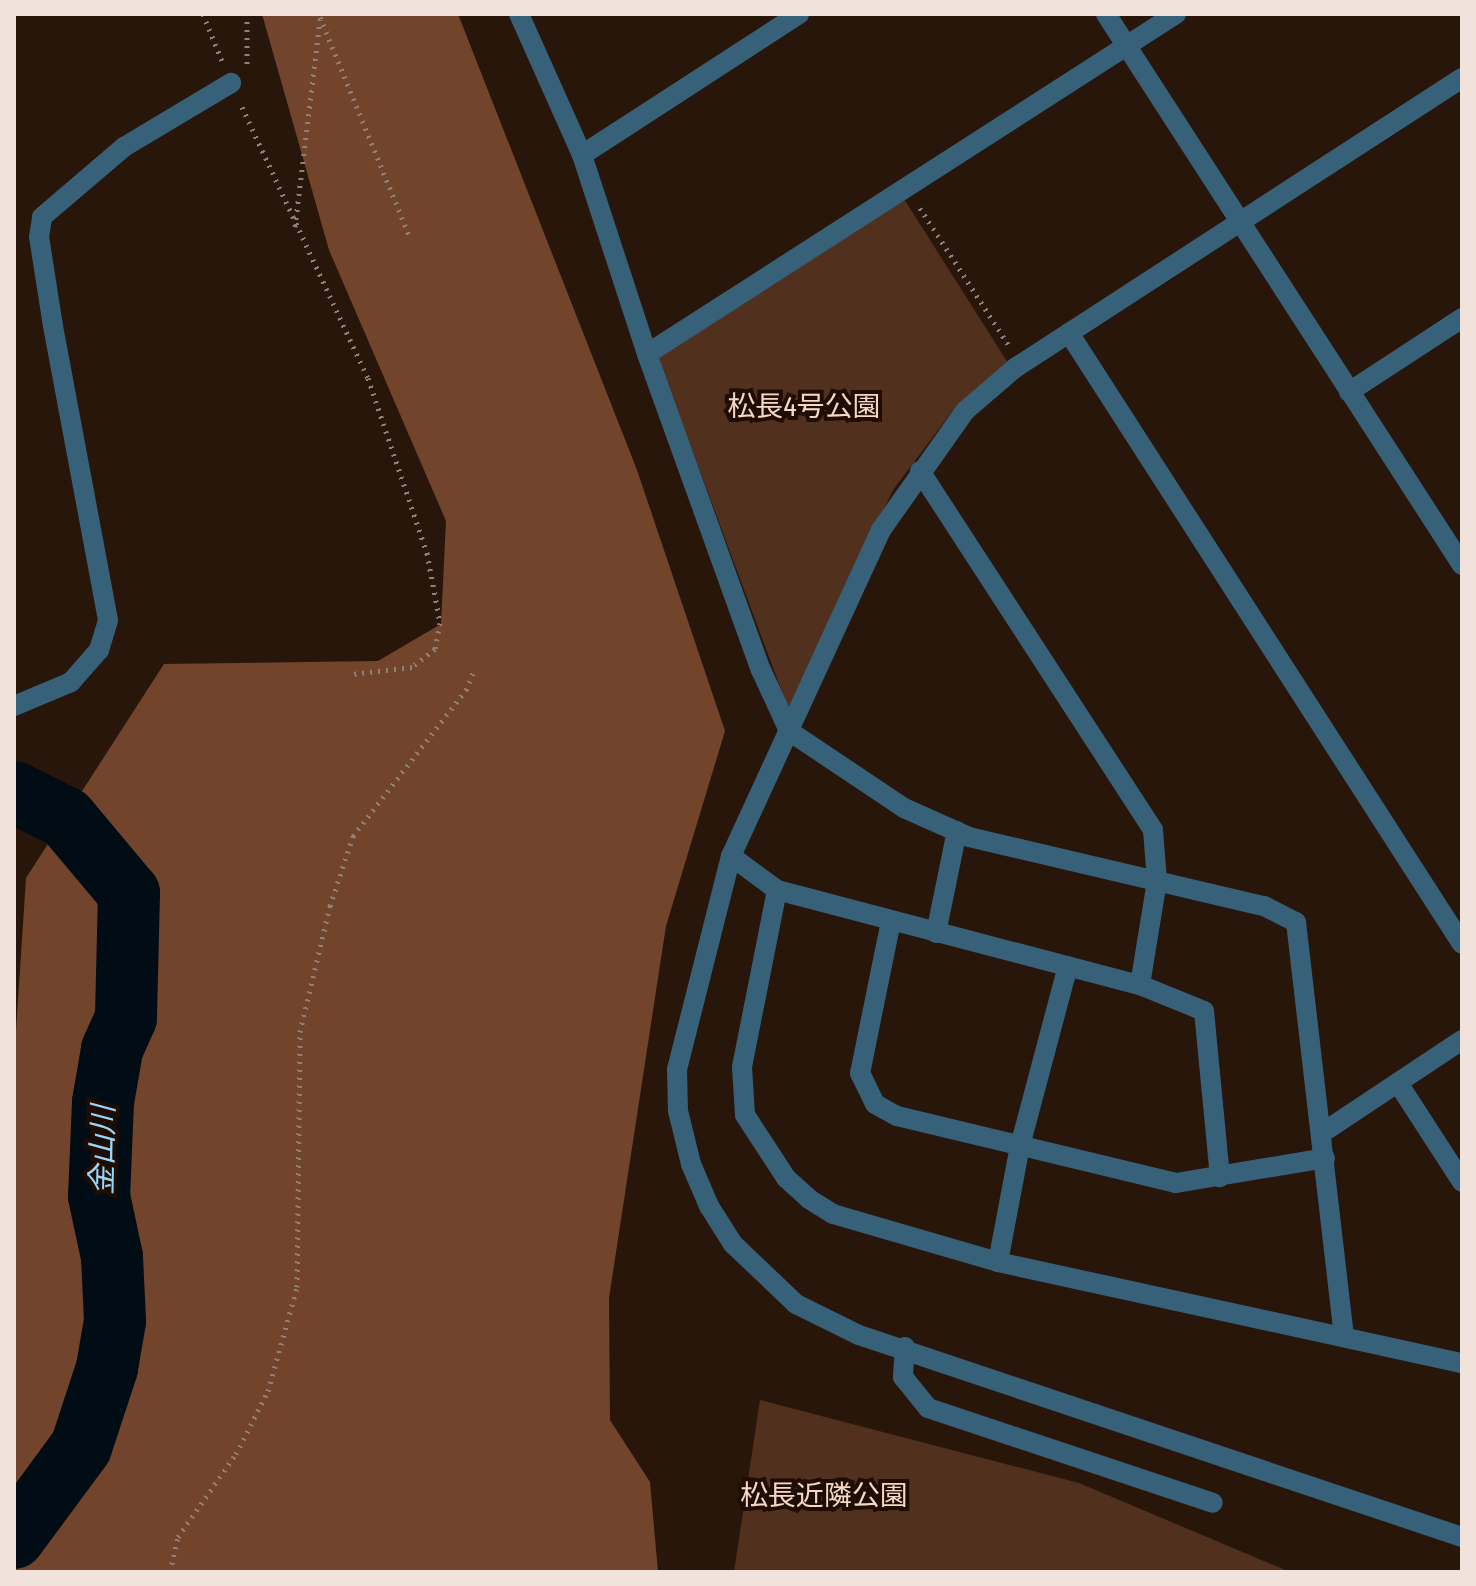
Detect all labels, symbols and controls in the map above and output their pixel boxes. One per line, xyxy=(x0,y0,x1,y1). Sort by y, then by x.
park label: 松長4号公園 xyxy=(727,390,881,424)
water label: 金山川 xyxy=(84,1105,122,1195)
park label: 松長近隣公園 xyxy=(740,1479,908,1513)

